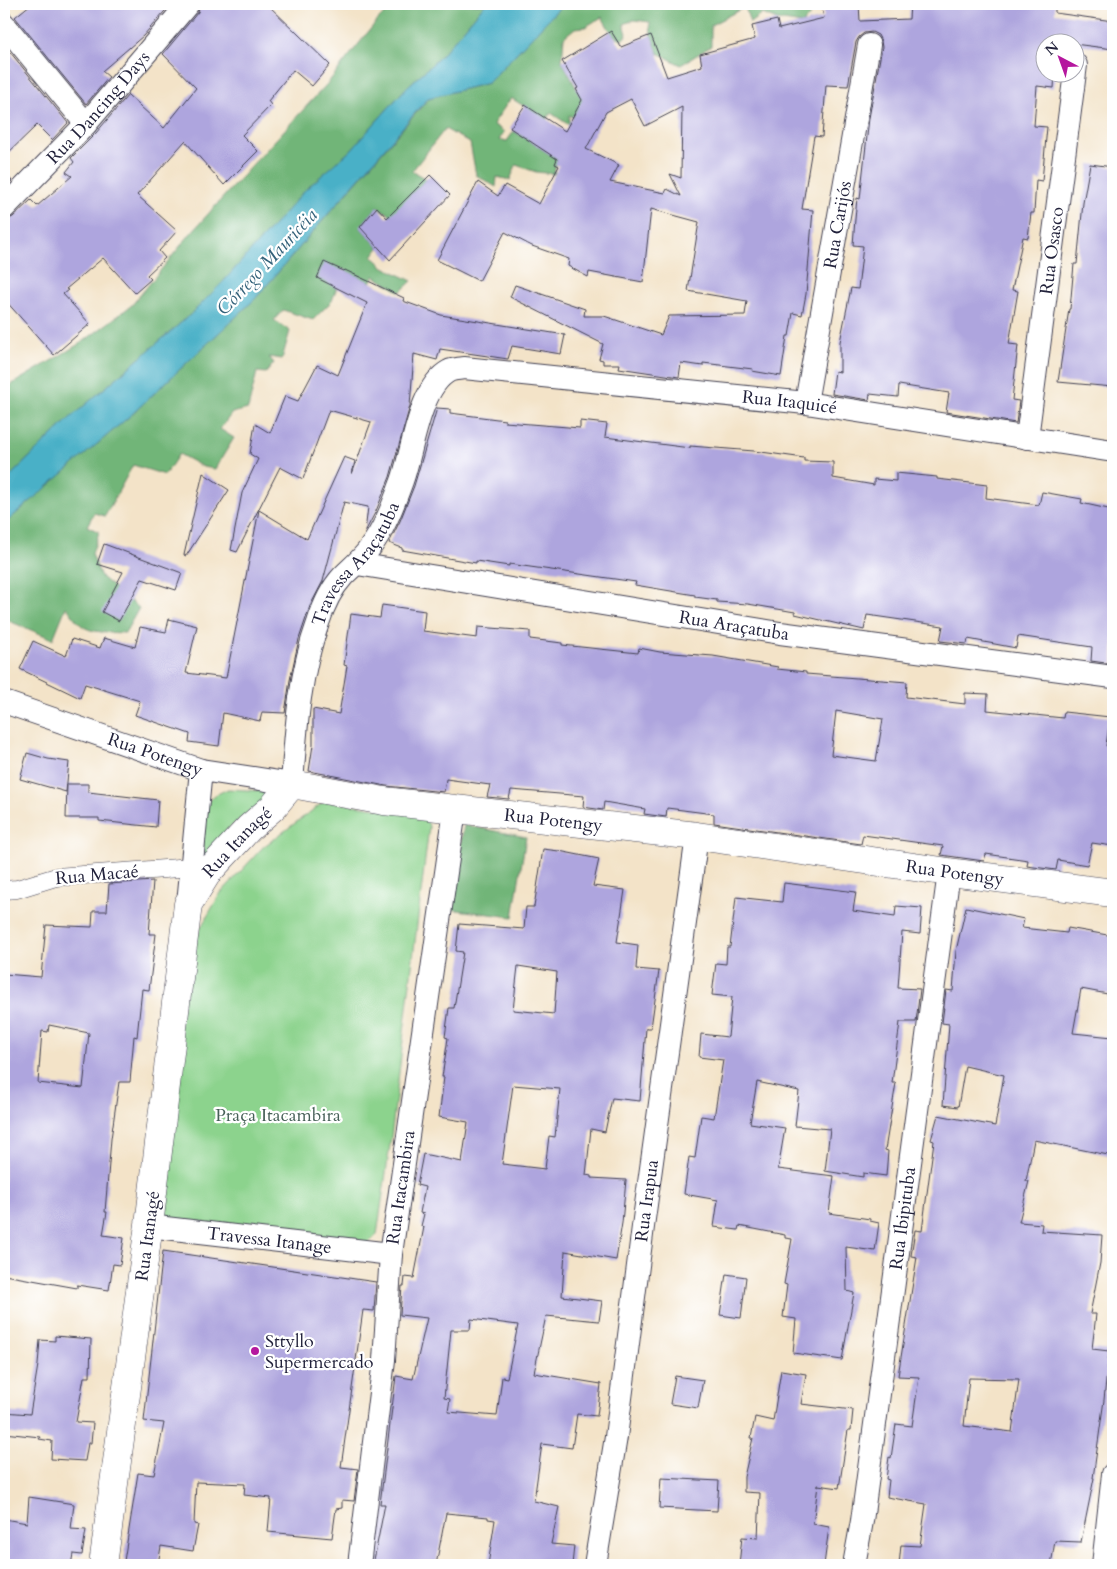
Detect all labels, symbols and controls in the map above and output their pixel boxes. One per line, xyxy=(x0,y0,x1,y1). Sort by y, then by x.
north arrow xyxy=(1034,32,1084,82)
text: N xyxy=(1041,37,1063,60)
street label: Rua Dancing Days xyxy=(41,45,156,170)
street label: Rua Carijós xyxy=(817,179,857,271)
water label: Córrego Mauricéia xyxy=(211,203,324,321)
street label: Rua Osasco xyxy=(1033,205,1070,296)
street label: Rua Itaquicé xyxy=(741,384,839,420)
street label: Travessa Araçatuba xyxy=(305,498,405,629)
street label: Rua Araçatuba xyxy=(677,604,791,647)
street label: Rua Potengy xyxy=(104,726,207,782)
street label: Rua Itanagé xyxy=(196,801,278,883)
street label: Rua Potengy xyxy=(503,802,604,838)
street label: Rua Potengy xyxy=(904,853,1006,892)
street label: Rua Macaé xyxy=(54,859,140,891)
park label: Praça Itacambira xyxy=(215,1103,341,1128)
street label: Rua Itacambira xyxy=(380,1129,421,1246)
street label: Rua Irapua xyxy=(629,1158,665,1243)
street label: Rua Ibipituba xyxy=(883,1165,922,1271)
street label: Rua Itanagé xyxy=(129,1189,166,1283)
street label: Travessa Itanage xyxy=(205,1220,333,1260)
place label: Sttyllo Supermercado xyxy=(265,1329,374,1375)
marker: Sttyllo Supermercado xyxy=(249,1345,261,1357)

